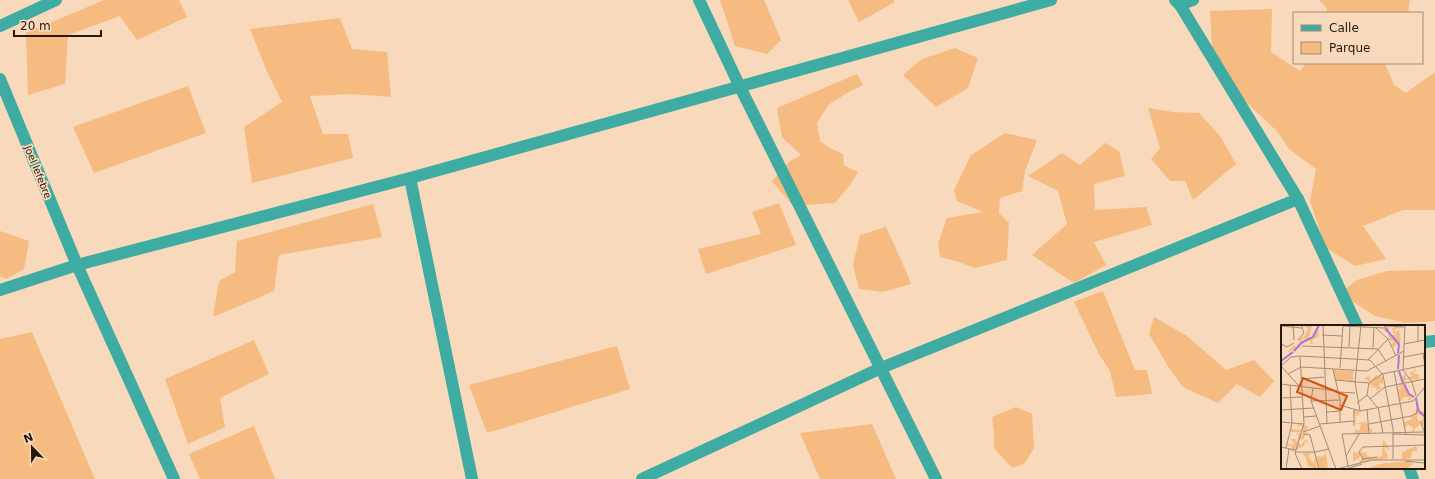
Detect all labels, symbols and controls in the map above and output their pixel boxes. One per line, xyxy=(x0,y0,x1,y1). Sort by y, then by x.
scale bar xyxy=(14,12,101,38)
legend xyxy=(1293,12,1423,64)
text: 20 m xyxy=(20,19,51,33)
text: Calle xyxy=(1329,21,1359,35)
text: Parque xyxy=(1329,41,1370,55)
street label: Joel lefebre xyxy=(22,143,54,200)
inset map xyxy=(1281,325,1425,469)
north arrow xyxy=(12,427,52,467)
text: N xyxy=(22,430,35,446)

